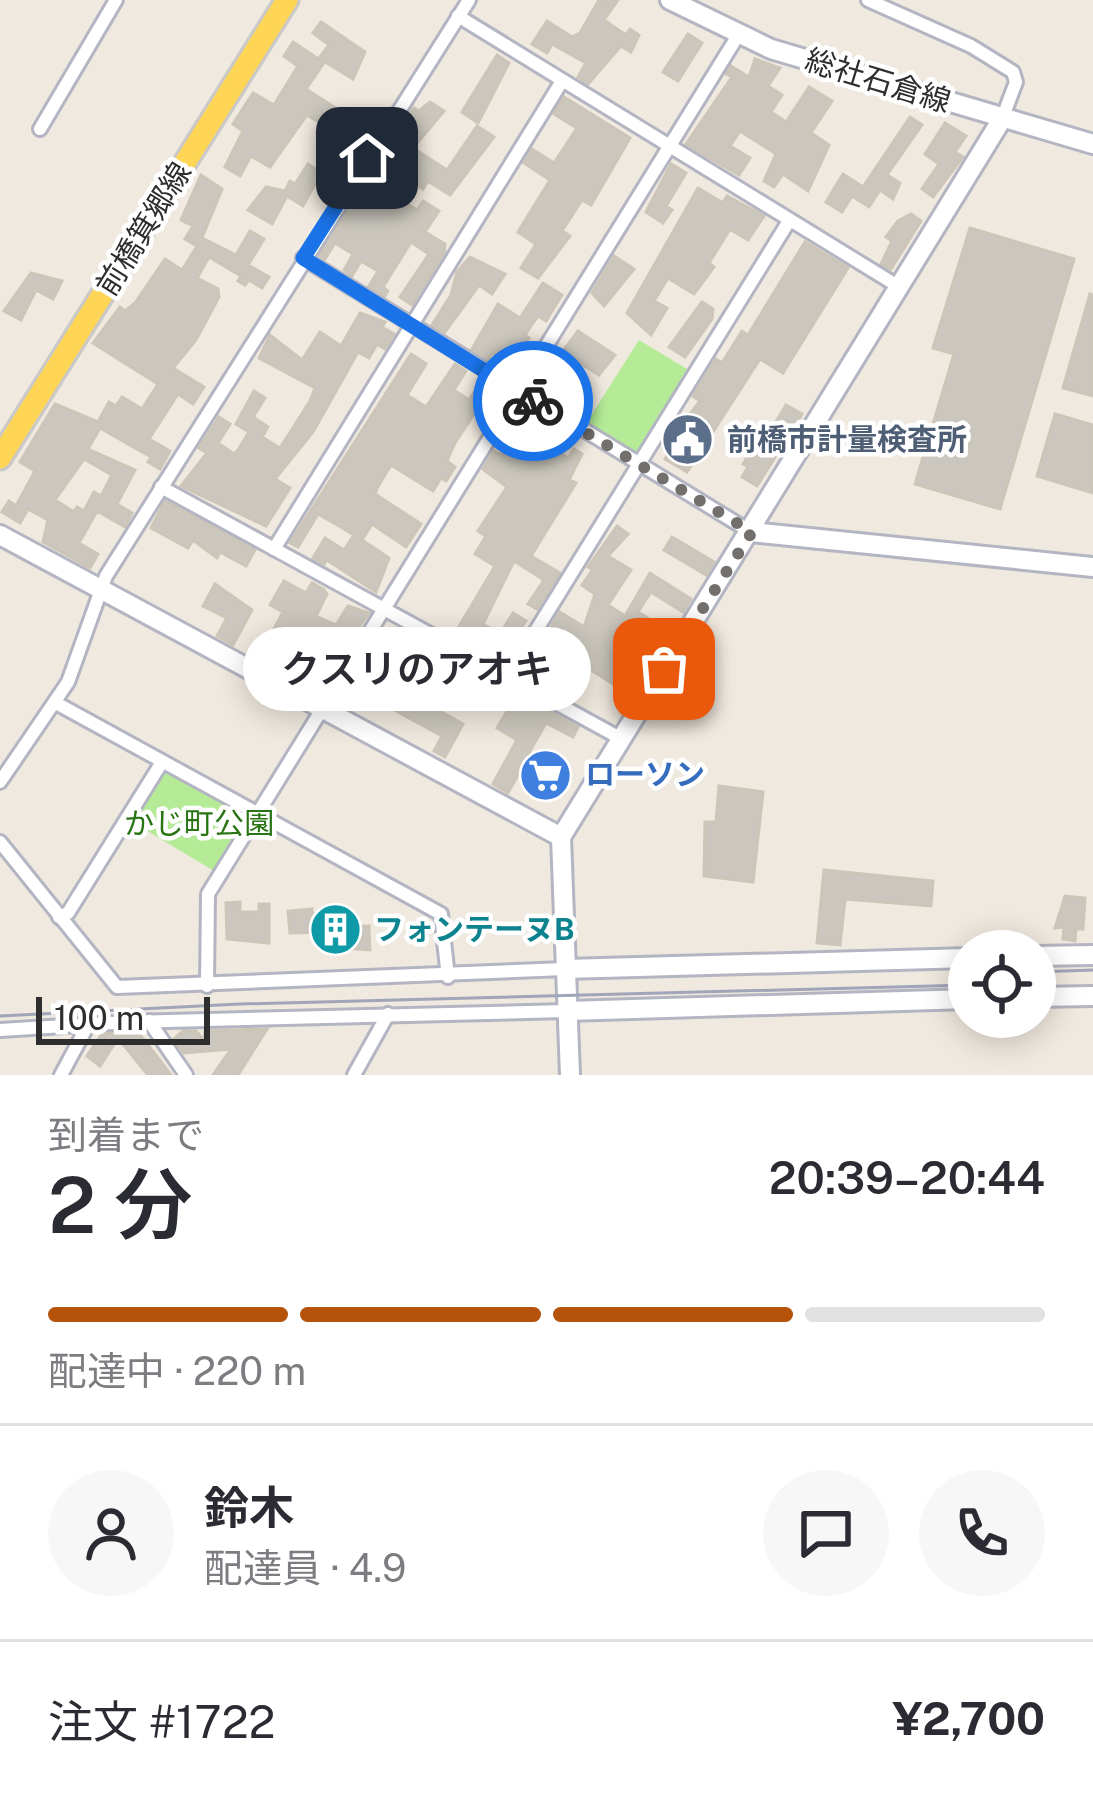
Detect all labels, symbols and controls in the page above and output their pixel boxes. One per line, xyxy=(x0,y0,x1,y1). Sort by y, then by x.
street label: 総社石倉線 xyxy=(801,41,955,119)
pin xyxy=(316,107,418,209)
icon: home xyxy=(334,125,400,191)
street label: 前橋箕郷線 xyxy=(88,155,198,302)
courier xyxy=(473,341,593,461)
icon: bike xyxy=(500,368,566,434)
public building icon: 前橋市計量検査所 xyxy=(660,412,716,468)
place label: 前橋市計量検査所 xyxy=(727,421,967,457)
pin xyxy=(613,618,715,720)
callout: クスリのアオキ xyxy=(244,627,592,711)
icon: bag xyxy=(631,636,697,702)
text: クスリのアオキ xyxy=(281,646,553,692)
supermarket icon: ローソン xyxy=(518,747,574,803)
place label: ローソン xyxy=(585,756,705,792)
park label: かじ町公園 xyxy=(124,805,274,841)
building icon: フォンテーヌB xyxy=(307,902,363,958)
place label: フォンテーヌB xyxy=(374,911,575,947)
map controls xyxy=(948,930,1056,1038)
button: locate xyxy=(948,930,1056,1038)
scale bar xyxy=(36,991,210,1044)
text: 100 m xyxy=(54,999,144,1037)
text: 到着まで xyxy=(48,1112,204,1158)
text: 20:39–20:44 xyxy=(769,1151,1045,1204)
text: 2 分 xyxy=(48,1159,192,1251)
text: 配達中 · 220 m xyxy=(48,1348,306,1394)
button: person xyxy=(48,1470,174,1596)
button: chat xyxy=(763,1470,889,1596)
button: phone xyxy=(919,1470,1045,1596)
text: 鈴木 xyxy=(204,1481,294,1534)
text: 配達員 · 4.9 xyxy=(204,1545,406,1591)
text: ¥2,700 xyxy=(892,1692,1045,1745)
text: 注文 #1722 xyxy=(48,1695,275,1748)

